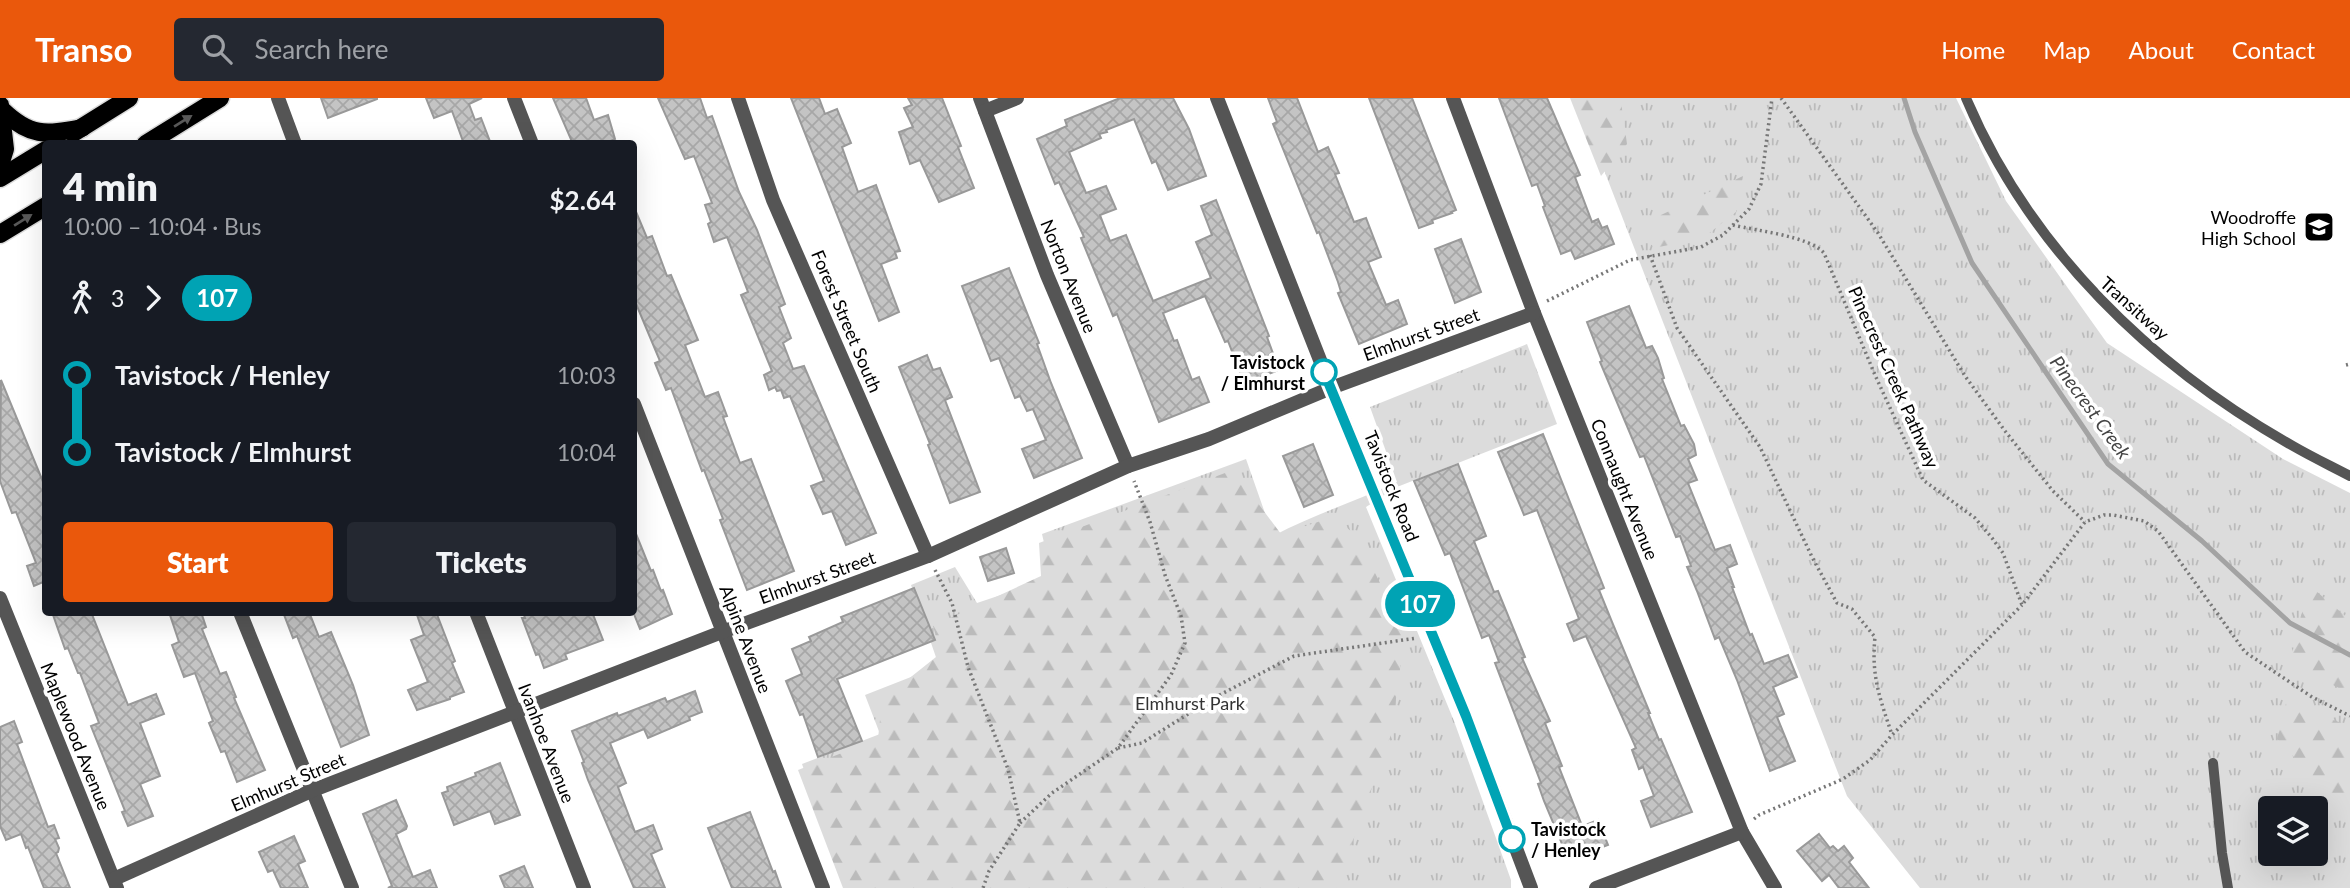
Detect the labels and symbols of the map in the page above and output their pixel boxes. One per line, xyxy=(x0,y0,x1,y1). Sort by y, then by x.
one-way arrow xyxy=(174,114,193,127)
place label: Woodroffe High School xyxy=(2201,206,2296,249)
school or university icon: Woodroffe High School xyxy=(2302,210,2336,244)
one-way arrow xyxy=(13,214,32,227)
street label: Norton Avenue xyxy=(1036,216,1102,336)
street label: Forest Street South xyxy=(807,246,887,396)
street label: Transitway xyxy=(2096,272,2174,345)
street label: Pinecrest Creek Pathway xyxy=(1844,283,1944,472)
street label: Elmhurst Street xyxy=(1360,303,1483,365)
place label: Tavistock / Elmhurst xyxy=(1221,351,1305,394)
water label: Pinecrest Creek xyxy=(2046,351,2137,464)
marker: Tavistock / Elmhurst xyxy=(1311,359,1337,385)
street label: Connaught Avenue xyxy=(1587,415,1663,563)
street label: Tavistock Road xyxy=(1360,427,1424,545)
street label: Elmhurst Street xyxy=(756,546,879,608)
line badge: 107 xyxy=(1380,581,1460,627)
street label: Alpine Avenue xyxy=(715,582,777,696)
street label: Maplewood Avenue xyxy=(36,659,116,813)
street label: Ivanhoe Avenue xyxy=(514,680,580,806)
park label: Elmhurst Park xyxy=(1135,692,1246,714)
street label: Elmhurst Street xyxy=(227,748,349,816)
place label: Tavistock / Henley xyxy=(1531,818,1606,861)
marker: Tavistock / Henley xyxy=(1499,826,1525,852)

